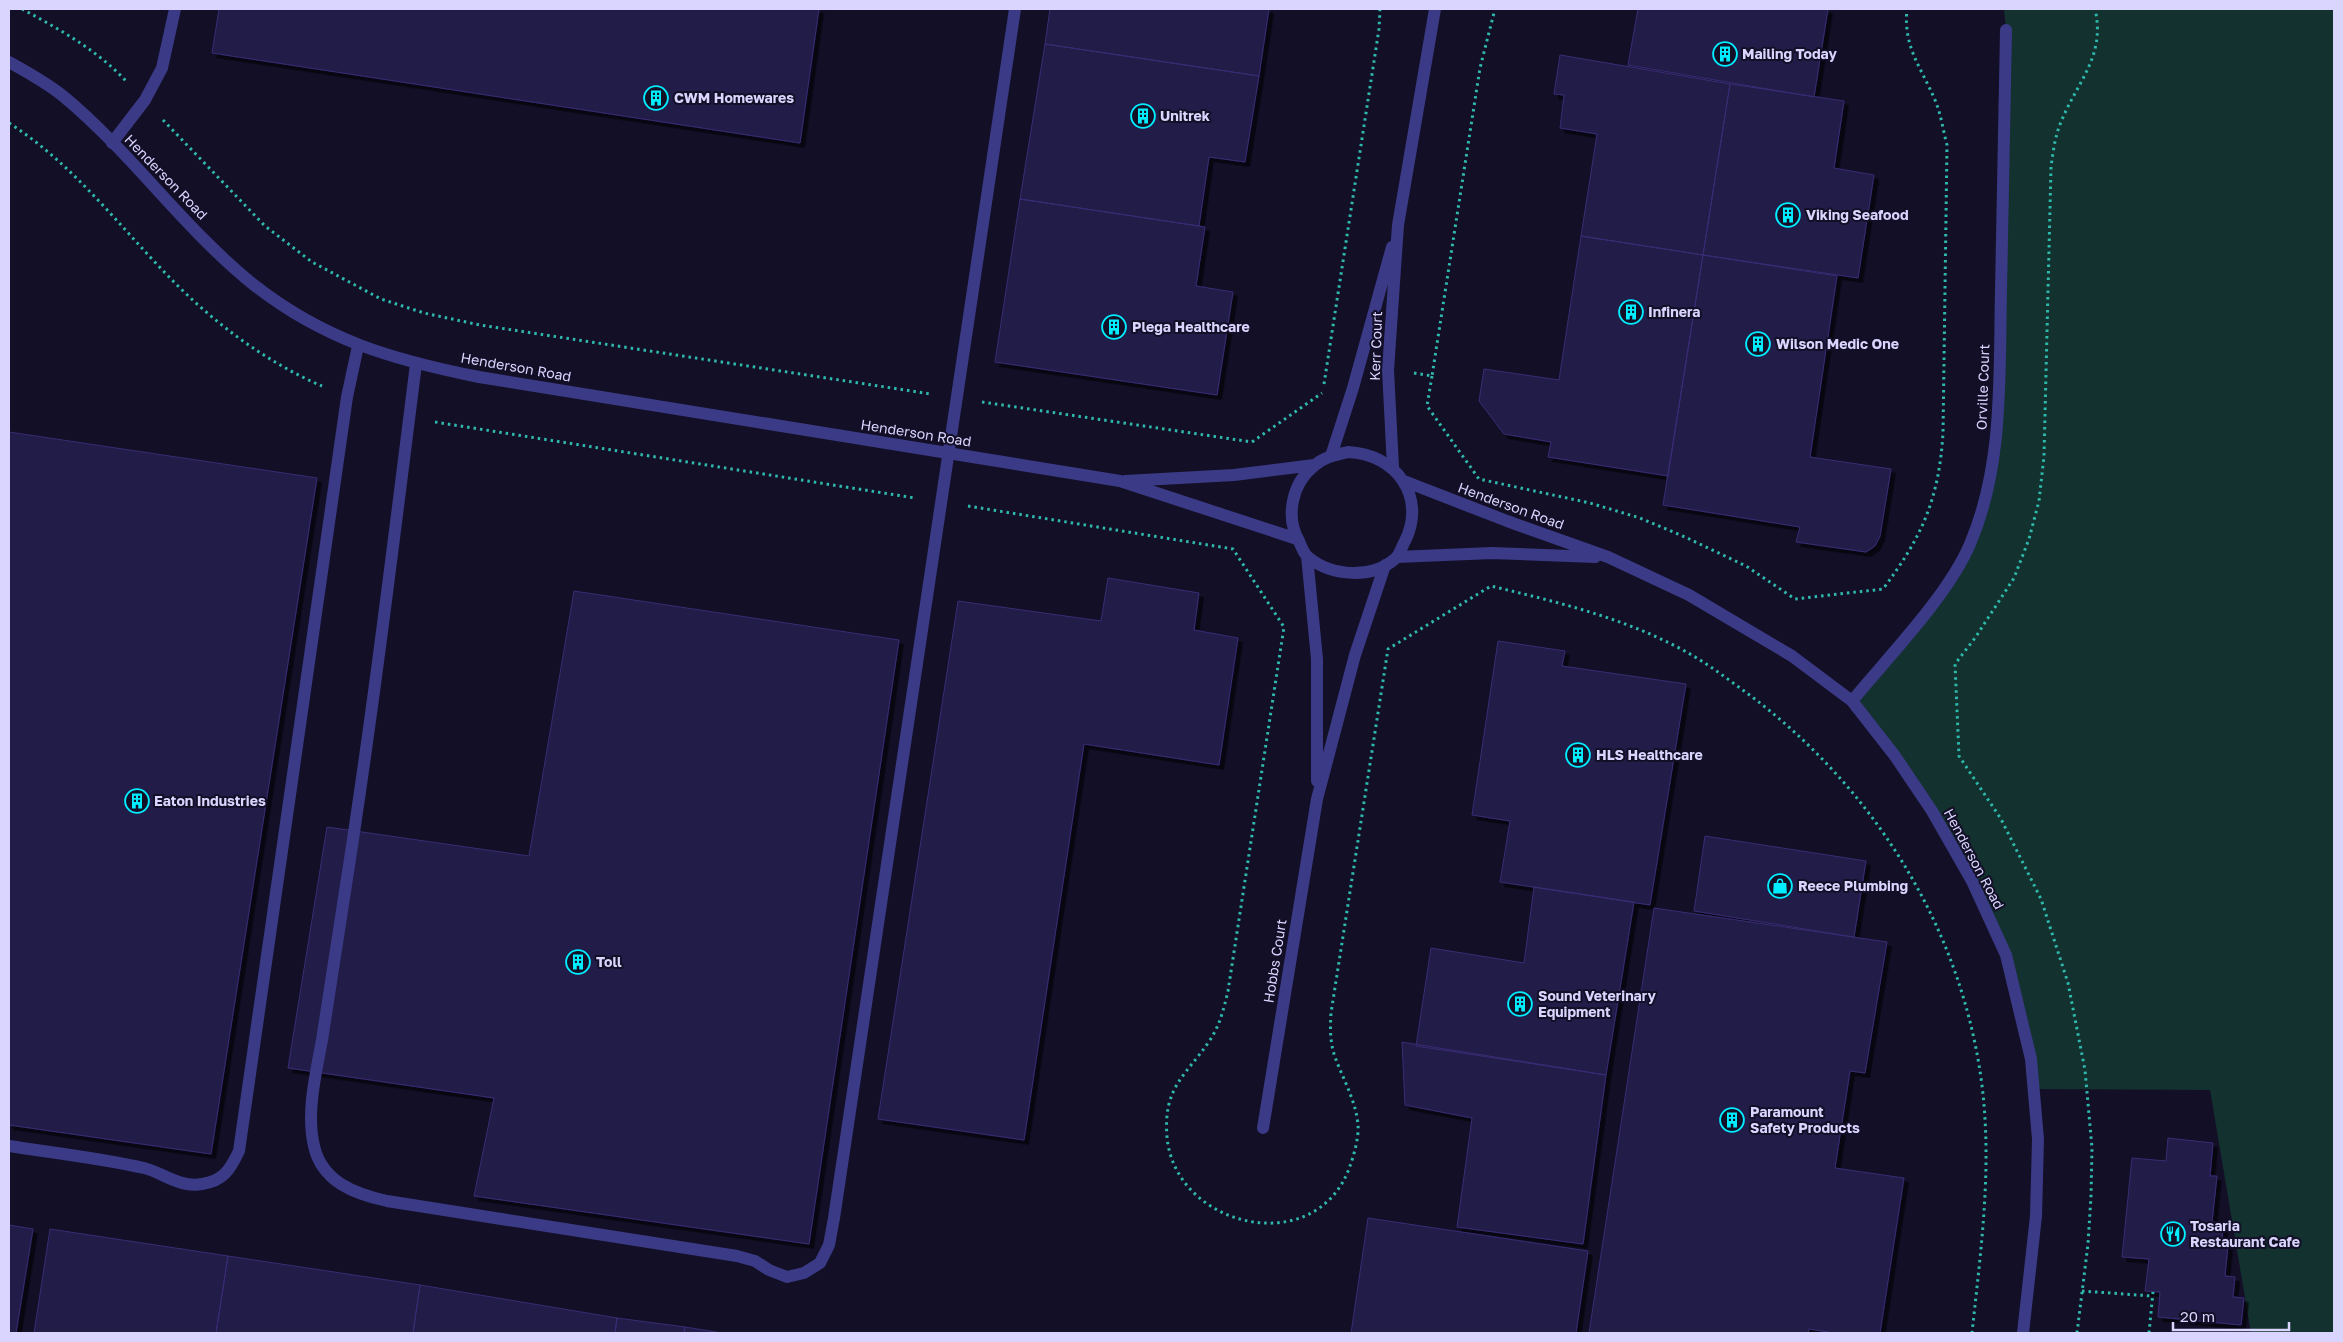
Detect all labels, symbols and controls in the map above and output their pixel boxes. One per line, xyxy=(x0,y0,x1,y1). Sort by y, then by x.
building icon: Mailing Today xyxy=(1712,41,1738,67)
place label: Mailing Today xyxy=(1742,45,1837,62)
building icon: CWM Homewares xyxy=(643,85,669,111)
place label: CWM Homewares xyxy=(674,89,794,106)
building icon: Unitrek xyxy=(1130,103,1156,129)
place label: Unitrek xyxy=(1160,107,1210,124)
street label: Henderson Road xyxy=(121,131,211,223)
building icon: Viking Seafood xyxy=(1775,202,1801,228)
place label: Viking Seafood xyxy=(1806,206,1909,223)
building icon: Infinera xyxy=(1618,299,1644,325)
place label: Infinera xyxy=(1648,303,1700,320)
street label: Kerr Court xyxy=(1366,311,1385,381)
building icon: Plega Healthcare xyxy=(1101,314,1127,340)
place label: Plega Healthcare xyxy=(1132,318,1250,335)
building icon: Wilson Medic One xyxy=(1745,331,1771,357)
place label: Wilson Medic One xyxy=(1776,335,1899,352)
street label: Orville Court xyxy=(1973,344,1992,430)
street label: Henderson Road xyxy=(460,348,573,385)
street label: Henderson Road xyxy=(860,415,973,450)
street label: Henderson Road xyxy=(1456,478,1567,533)
building icon: HLS Healthcare xyxy=(1565,742,1591,768)
place label: HLS Healthcare xyxy=(1596,746,1703,763)
building icon: Eaton Industries xyxy=(124,788,150,814)
place label: Eaton Industries xyxy=(154,792,266,809)
street label: Henderson Road xyxy=(1941,805,2008,912)
shop icon: Reece Plumbing xyxy=(1767,873,1793,899)
place label: Reece Plumbing xyxy=(1798,877,1908,894)
street label: Hobbs Court xyxy=(1259,918,1290,1004)
building icon: Toll xyxy=(565,949,591,975)
place label: Toll xyxy=(596,953,622,970)
place label: Sound Veterinary Equipment xyxy=(1538,987,1657,1020)
building icon: Sound Veterinary Equipment xyxy=(1507,991,1533,1017)
place label: Paramount Safety Products xyxy=(1750,1103,1860,1136)
building icon: Paramount Safety Products xyxy=(1719,1107,1745,1133)
place label: Tosaria Restaurant Cafe xyxy=(2190,1217,2300,1250)
restaurant icon: Tosaria Restaurant Cafe xyxy=(2160,1221,2186,1247)
scale bar xyxy=(2173,1300,2289,1332)
text: 20 m xyxy=(2180,1307,2215,1325)

